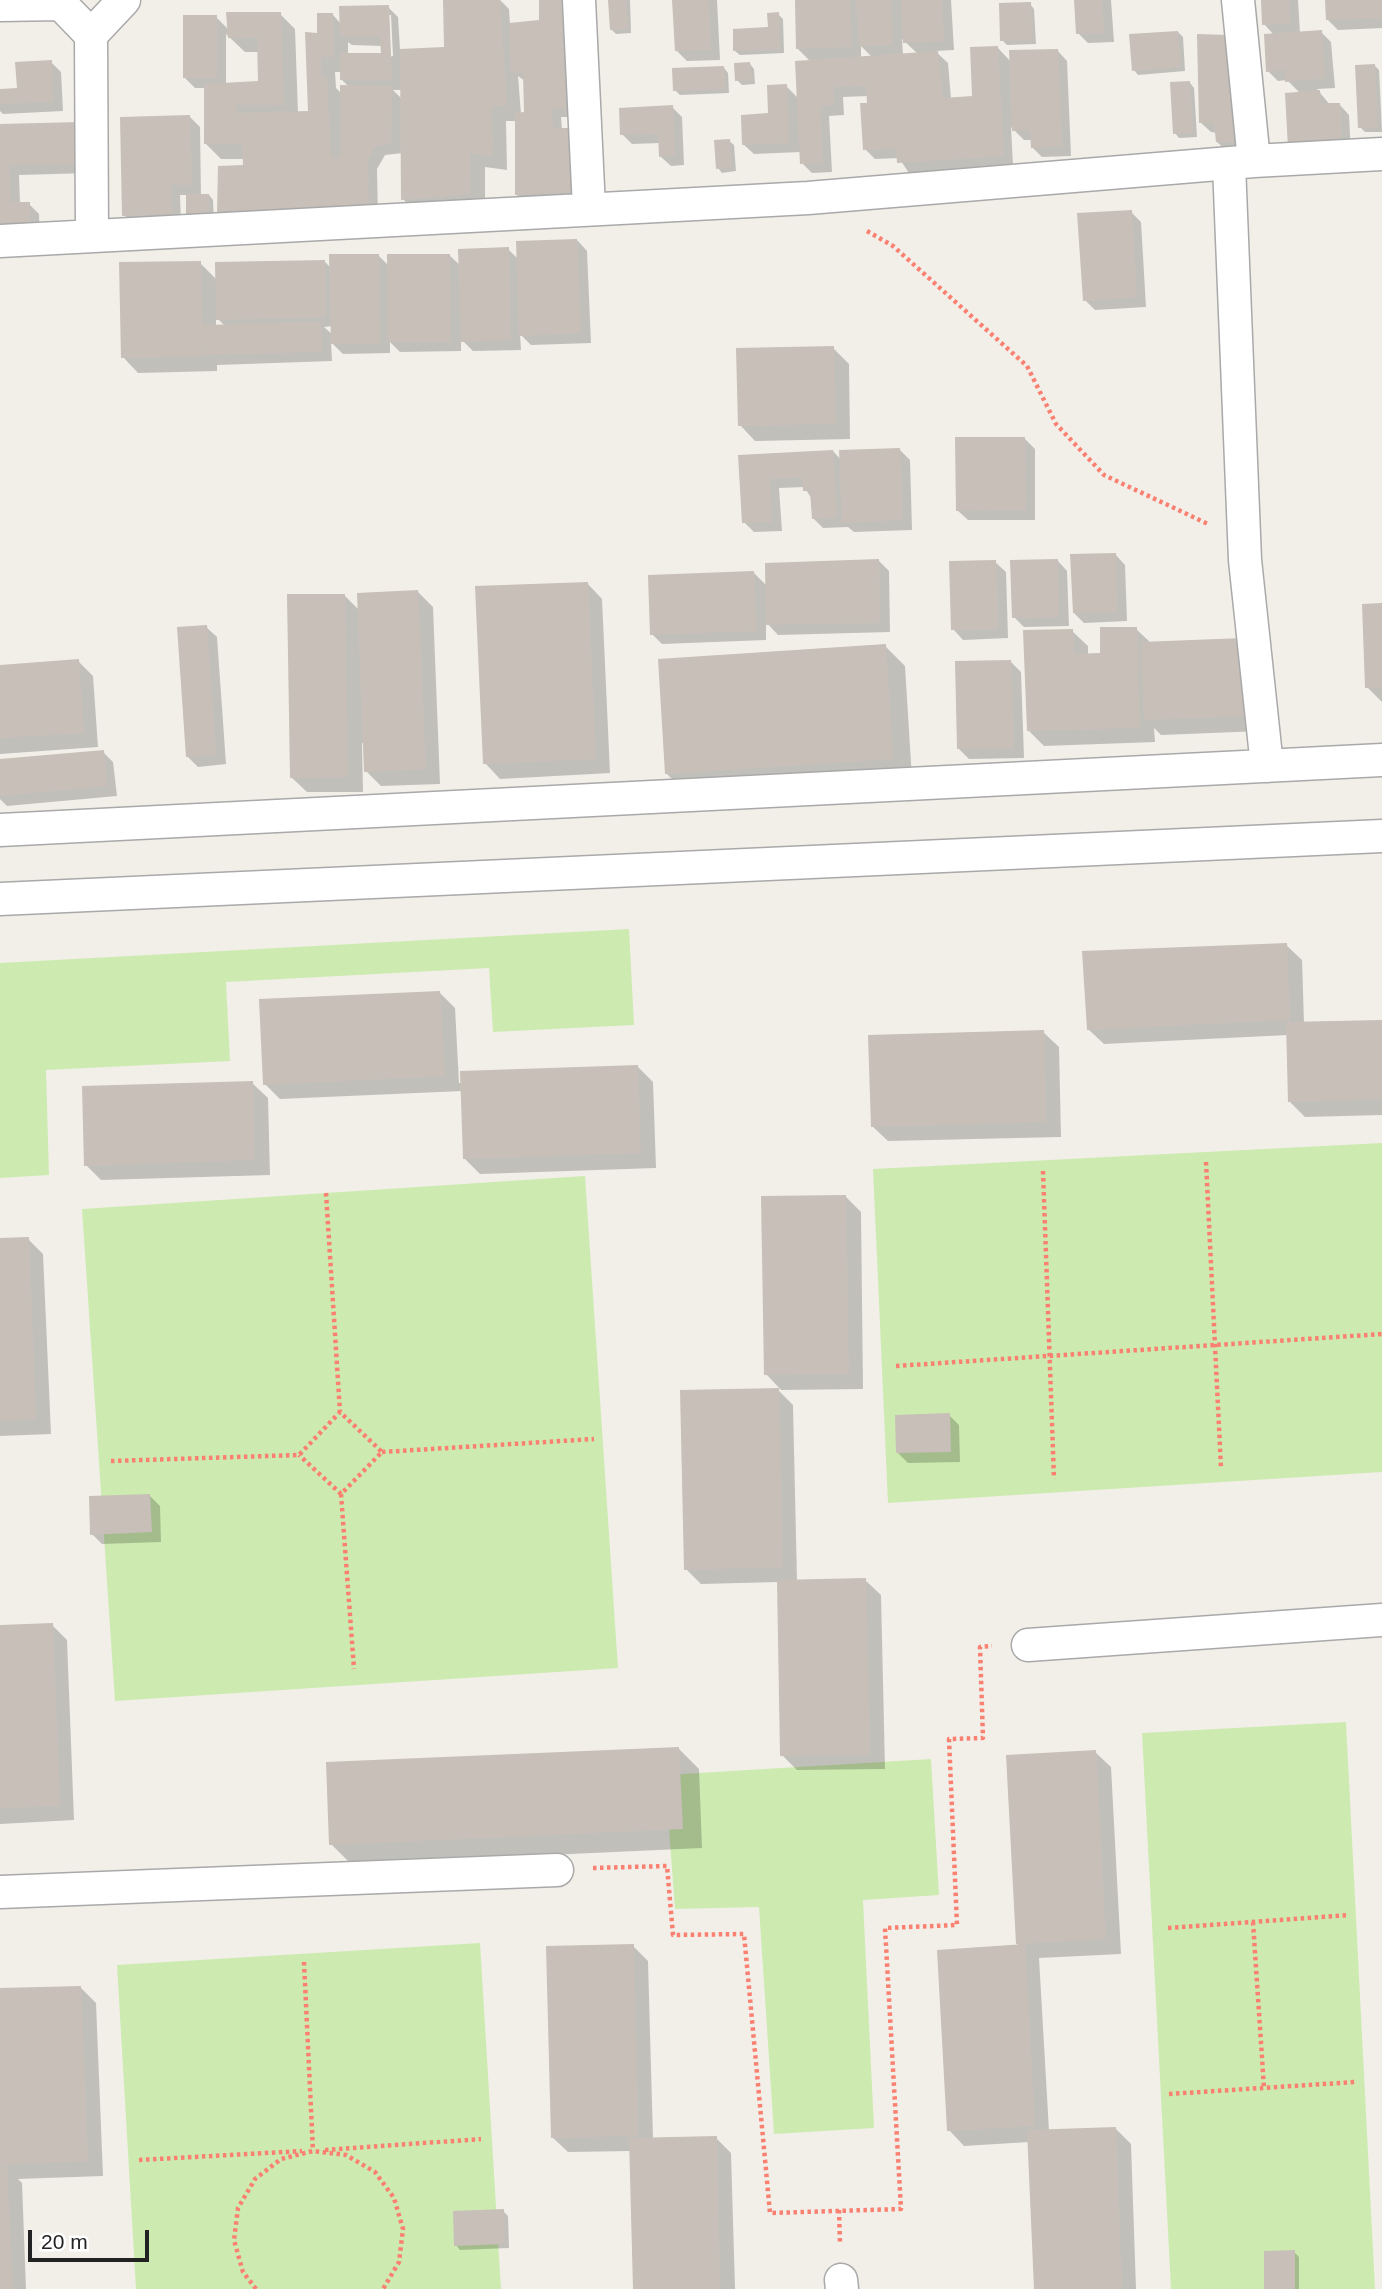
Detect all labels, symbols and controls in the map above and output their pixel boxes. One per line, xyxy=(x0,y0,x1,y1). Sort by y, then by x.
scale bar xyxy=(32,2216,152,2260)
text: 20 m xyxy=(41,2230,88,2253)

